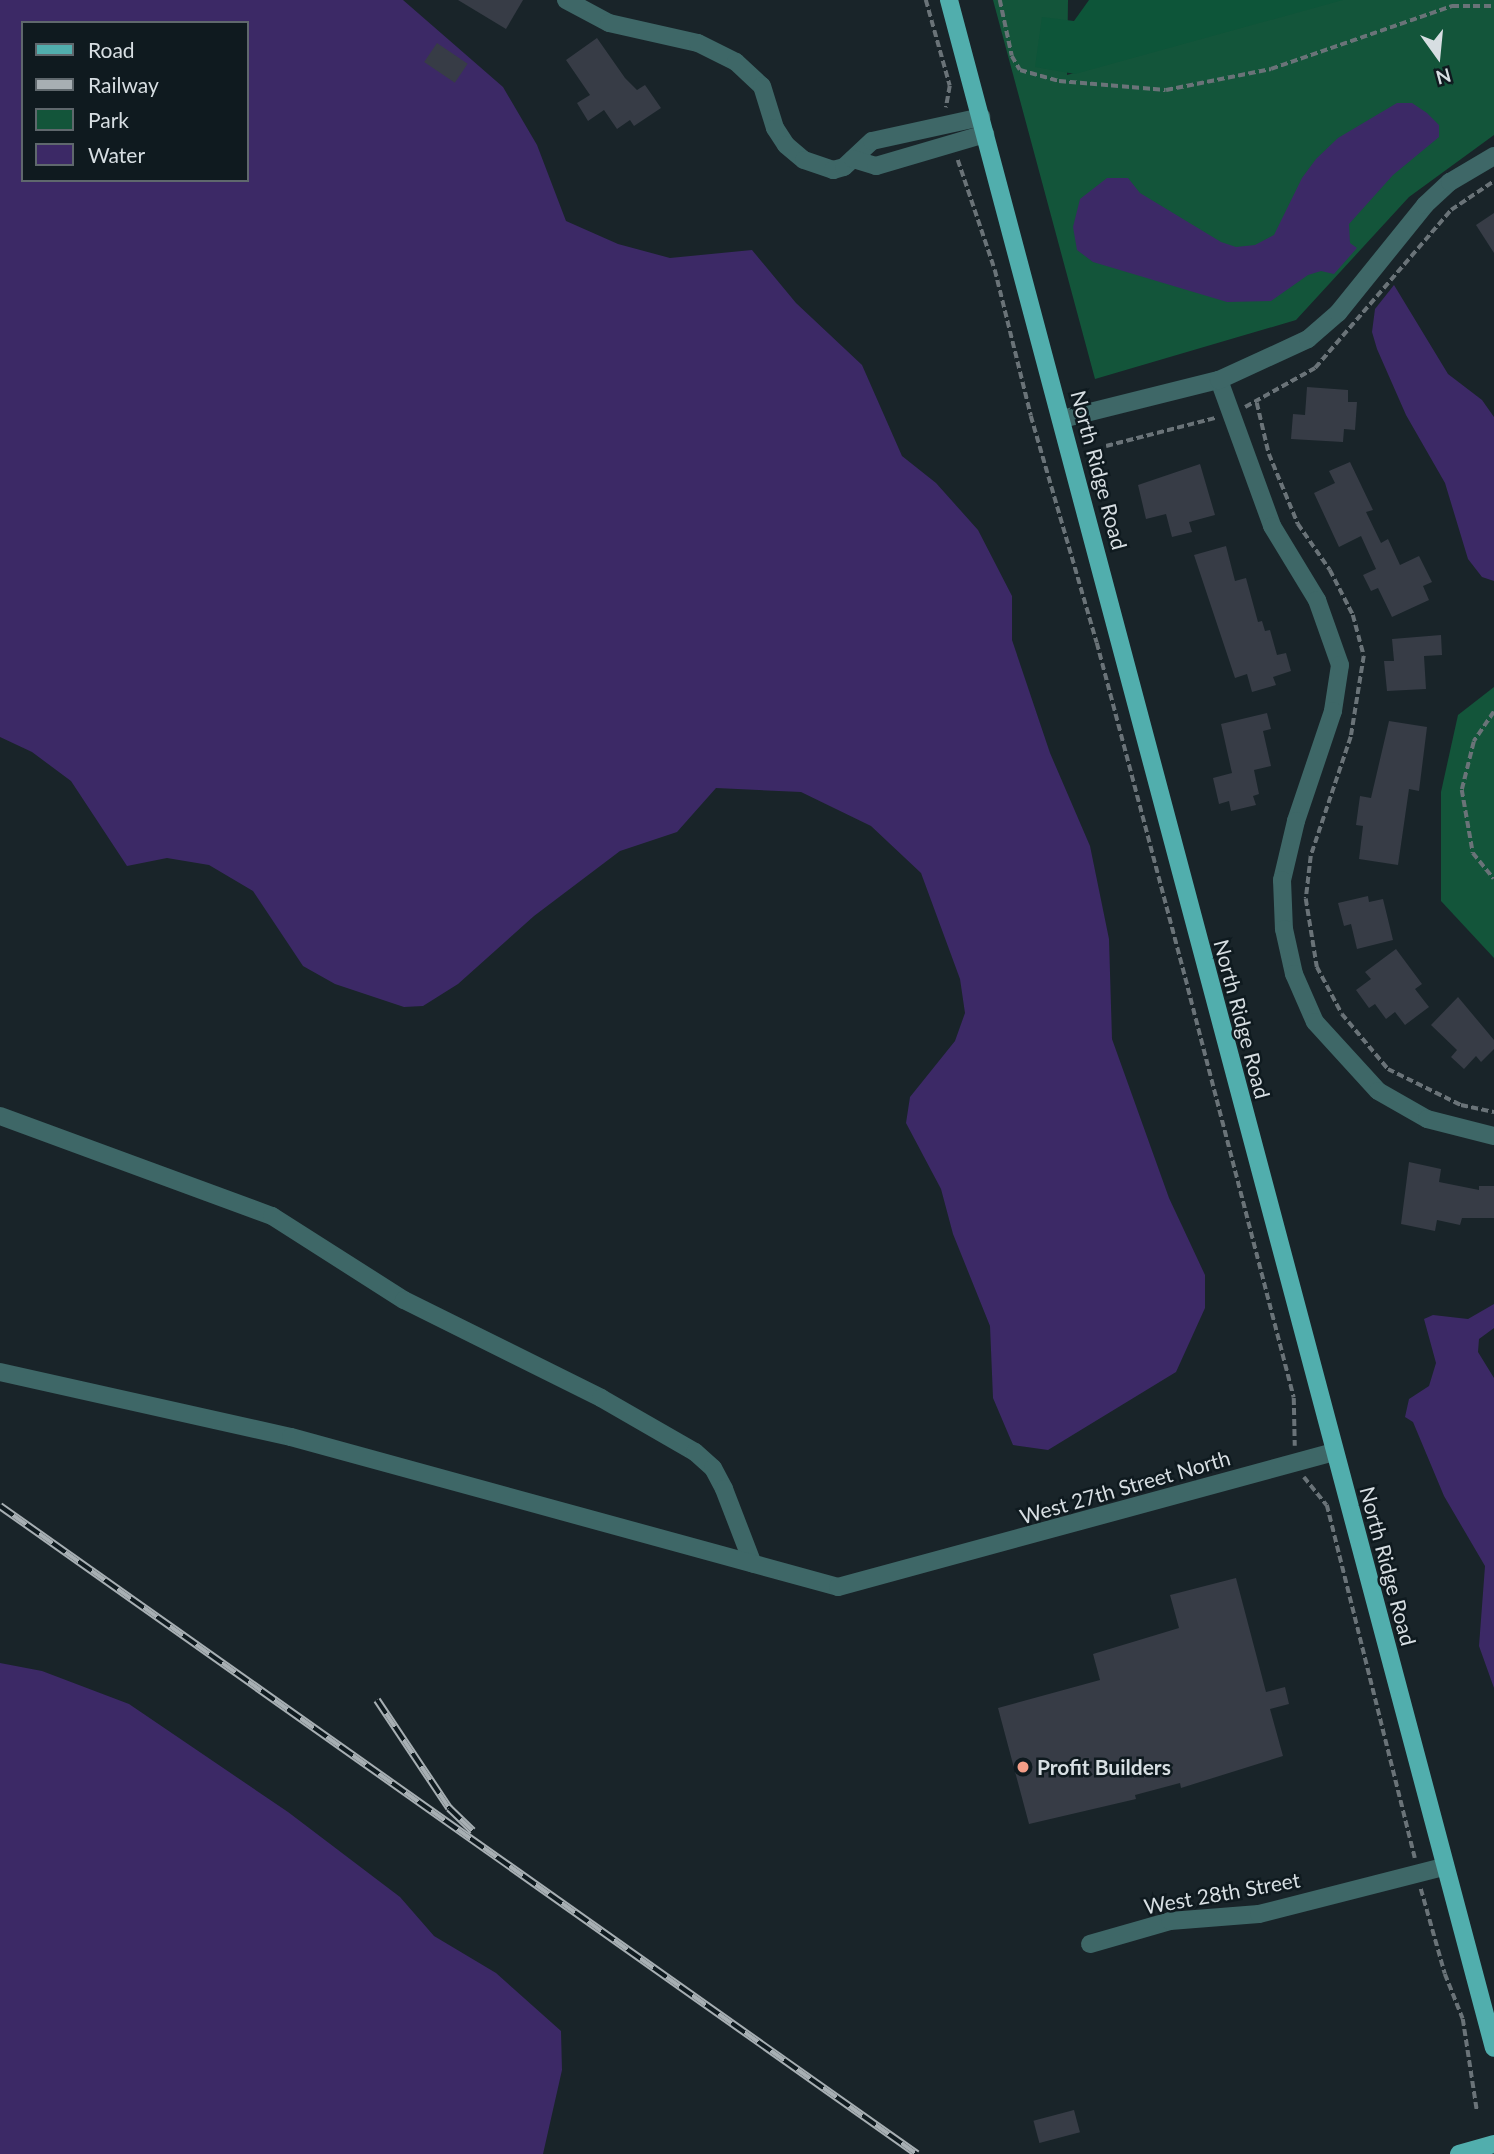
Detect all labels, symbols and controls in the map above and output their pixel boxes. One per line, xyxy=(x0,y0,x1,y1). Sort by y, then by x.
legend xyxy=(21,21,248,182)
north arrow xyxy=(1403,21,1473,91)
text: Road xyxy=(88,37,135,62)
text: N xyxy=(1434,64,1454,90)
text: Railway xyxy=(88,72,159,97)
text: Park xyxy=(88,107,129,132)
text: Water xyxy=(88,142,145,167)
street label: North Ridge Road xyxy=(1066,388,1132,552)
street label: North Ridge Road xyxy=(1209,937,1275,1101)
street label: West 27th Street North xyxy=(1017,1445,1233,1529)
street label: North Ridge Road xyxy=(1355,1484,1421,1648)
place label: Profit Builders xyxy=(1037,1754,1171,1780)
marker: Profit Builders xyxy=(1015,1759,1031,1775)
street label: West 28th Street xyxy=(1142,1867,1302,1919)

